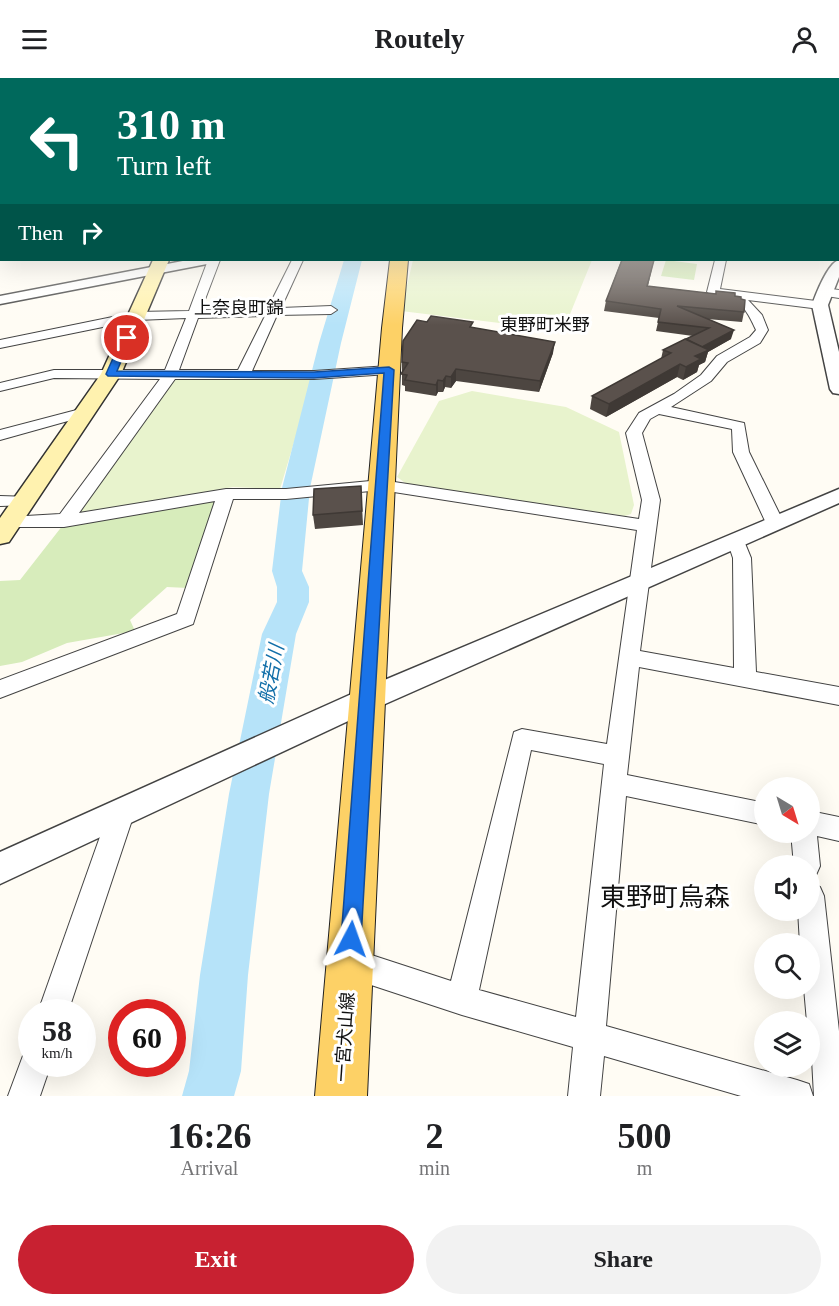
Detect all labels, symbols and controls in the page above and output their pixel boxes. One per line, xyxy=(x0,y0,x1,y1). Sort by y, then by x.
icon: menu xyxy=(18,23,51,56)
icon: person xyxy=(788,23,821,56)
text: Routely xyxy=(375,24,465,54)
icon: left xyxy=(18,102,96,180)
text: 310 m xyxy=(117,102,226,148)
text: Turn left xyxy=(117,151,211,181)
icon: right xyxy=(75,216,108,249)
text: Then xyxy=(18,220,63,245)
district label: 上奈良町錦 xyxy=(194,298,284,318)
pin xyxy=(101,312,152,363)
district label: 東野町米野 xyxy=(500,315,590,335)
icon: arrive xyxy=(110,321,143,354)
water label: 般若川 xyxy=(254,640,288,706)
north arrow xyxy=(754,777,820,843)
map controls xyxy=(754,777,820,1077)
button: sound xyxy=(754,855,820,921)
district label: 東野町烏森 xyxy=(600,883,730,912)
position arrow xyxy=(319,907,383,971)
button: search xyxy=(754,933,820,999)
street label: 一宮犬山線 xyxy=(332,991,358,1083)
speed limit sign: 60 xyxy=(108,999,186,1077)
button: layers xyxy=(754,1011,820,1077)
text: 58 xyxy=(42,1014,72,1047)
text: km/h xyxy=(42,1045,72,1061)
text: 16:26 xyxy=(167,1116,251,1156)
text: 2 xyxy=(426,1116,444,1156)
text: 500 xyxy=(618,1116,672,1156)
text: Arrival xyxy=(181,1157,238,1179)
text: min xyxy=(419,1157,450,1179)
text: m xyxy=(637,1157,652,1179)
button: Exit xyxy=(18,1225,414,1294)
button: Share xyxy=(426,1225,821,1294)

